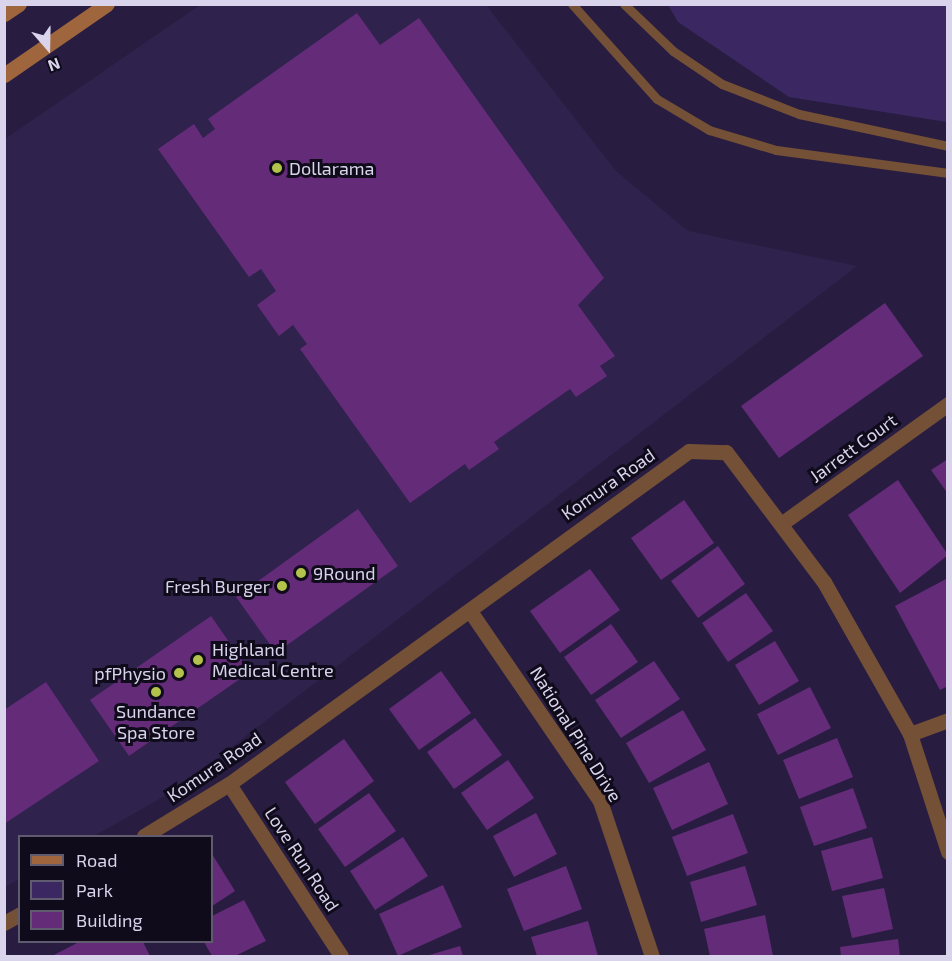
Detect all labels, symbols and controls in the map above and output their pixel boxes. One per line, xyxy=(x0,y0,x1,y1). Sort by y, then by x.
north arrow xyxy=(18,18,78,78)
text: N xyxy=(46,54,63,76)
place label: Dollarama xyxy=(289,157,374,179)
marker: Dollarama xyxy=(270,161,284,175)
street label: Jarrett Court xyxy=(805,409,901,487)
street label: Komura Road xyxy=(557,444,659,524)
place label: 9Round xyxy=(313,562,376,584)
marker: 9Round xyxy=(294,566,308,580)
place label: Fresh Burger xyxy=(165,575,270,597)
marker: Fresh Burger xyxy=(275,579,289,593)
place label: Highland Medical Centre xyxy=(212,639,334,682)
marker: Highland Medical Centre xyxy=(189,651,207,669)
place label: pfPhysio xyxy=(94,662,166,684)
street label: National Pine Drive xyxy=(526,662,626,806)
marker: pfPhysio xyxy=(170,664,188,682)
marker: Sundance Spa Store xyxy=(149,685,163,699)
place label: Sundance Spa Store xyxy=(116,701,196,744)
street label: Komura Road xyxy=(163,728,265,806)
street label: Love Run Road xyxy=(260,803,344,915)
legend xyxy=(18,835,213,943)
text: Road xyxy=(76,849,117,871)
text: Park xyxy=(76,879,113,901)
text: Building xyxy=(76,909,143,931)

